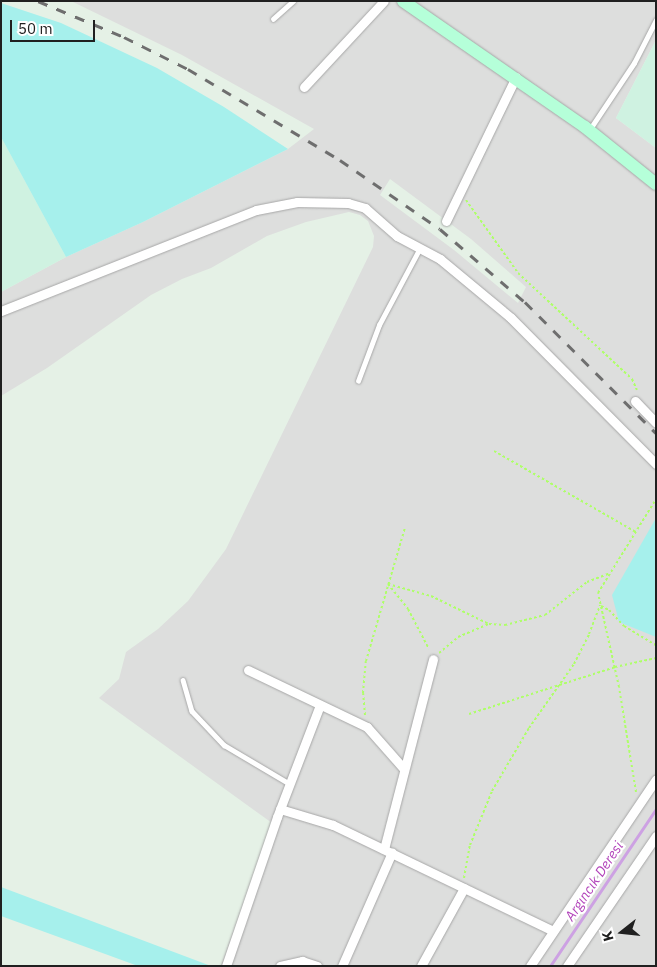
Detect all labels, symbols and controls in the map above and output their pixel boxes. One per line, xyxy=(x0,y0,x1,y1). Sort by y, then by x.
scale bar xyxy=(12,10,98,42)
text: 50 m xyxy=(18,19,53,38)
water label: Argıncık Deresi xyxy=(561,838,627,924)
north arrow xyxy=(597,907,647,957)
text: K xyxy=(598,929,618,943)

